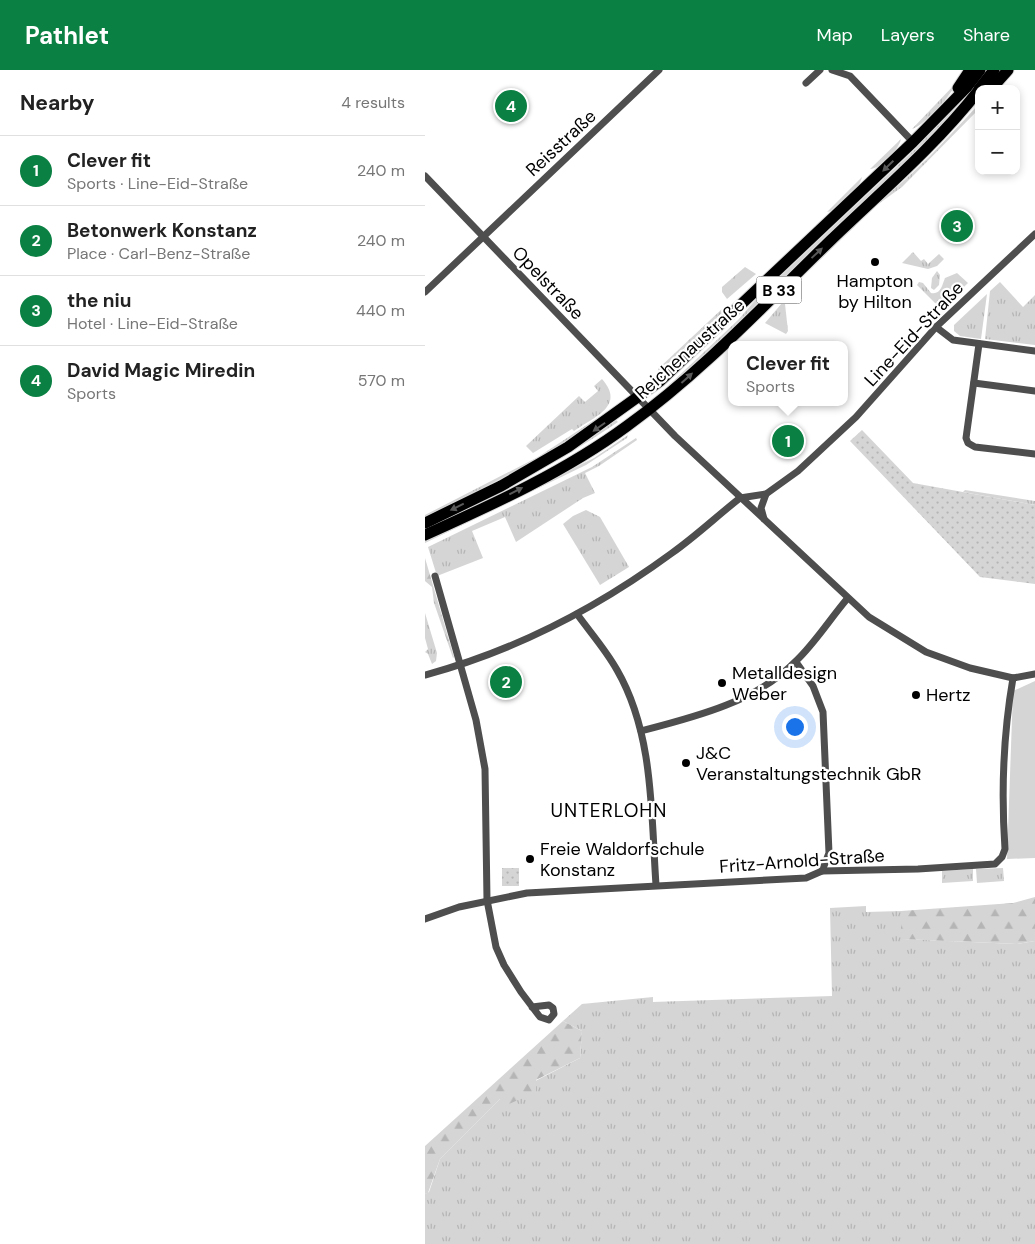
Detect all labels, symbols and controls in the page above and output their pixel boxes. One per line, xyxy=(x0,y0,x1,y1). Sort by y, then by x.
text: Pathlet xyxy=(25,20,109,51)
text: Map xyxy=(817,23,853,47)
text: Layers xyxy=(881,23,935,47)
text: Share xyxy=(963,23,1010,47)
map controls xyxy=(975,85,1020,175)
button: + xyxy=(975,85,1020,130)
pin: 4 xyxy=(495,87,527,125)
text: Nearby xyxy=(20,89,94,117)
text: 4 results xyxy=(341,92,405,113)
street label: Reisstraße xyxy=(521,104,601,182)
button: − xyxy=(975,130,1020,175)
text: Clever fit xyxy=(67,148,151,173)
text: 1 xyxy=(33,160,39,181)
text: 240 m xyxy=(357,160,405,181)
one-way arrow xyxy=(882,160,894,172)
text: Sports · Line-Eid-Straße xyxy=(67,173,248,194)
pin: 3 xyxy=(941,207,973,245)
text: Betonwerk Konstanz xyxy=(67,218,257,243)
text: 2 xyxy=(31,230,41,251)
text: 240 m xyxy=(357,230,405,251)
street label: Opelstraße xyxy=(507,241,589,325)
text: Place · Carl-Benz-Straße xyxy=(67,243,250,264)
one-way arrow xyxy=(810,247,822,259)
marker: Hampton by Hilton xyxy=(869,256,881,268)
place label: Hampton by Hilton xyxy=(837,269,913,314)
road number: B 33 xyxy=(757,276,801,304)
street label: Line-Eid-Straße xyxy=(859,276,969,392)
text: the niu xyxy=(67,288,132,313)
street label: Reichenaustraße xyxy=(630,293,750,405)
text: 3 xyxy=(31,300,41,321)
text: 440 m xyxy=(356,300,405,321)
text: Hotel · Line-Eid-Straße xyxy=(67,313,238,334)
popup xyxy=(728,341,848,406)
text: Clever fit xyxy=(746,351,830,376)
text: David Magic Miredin xyxy=(67,358,255,383)
text: 4 xyxy=(31,370,41,391)
text: 570 m xyxy=(358,370,405,391)
one-way arrow xyxy=(680,372,692,384)
text: Sports xyxy=(746,376,795,397)
text: Sports xyxy=(67,383,116,404)
one-way arrow xyxy=(592,422,605,432)
pin: 1 xyxy=(772,422,804,460)
one-way arrow xyxy=(509,487,523,495)
one-way arrow xyxy=(450,503,465,511)
place label: Metalldesign Weber xyxy=(732,661,837,706)
pin: 2 xyxy=(490,663,522,701)
marker: Metalldesign Weber xyxy=(716,677,728,689)
place label: Hertz xyxy=(926,683,970,707)
marker: Hertz xyxy=(910,689,922,701)
your location xyxy=(782,714,808,740)
place label: J&C Veranstaltungstechnik GbR xyxy=(696,741,922,786)
marker: J&C Veranstaltungstechnik GbR xyxy=(680,757,692,769)
district label: UNTERLOHN xyxy=(551,798,667,823)
place label: Freie Waldorfschule Konstanz xyxy=(540,837,704,882)
street label: Fritz-Arnold-Straße xyxy=(719,843,885,879)
marker: Freie Waldorfschule Konstanz xyxy=(524,853,536,865)

